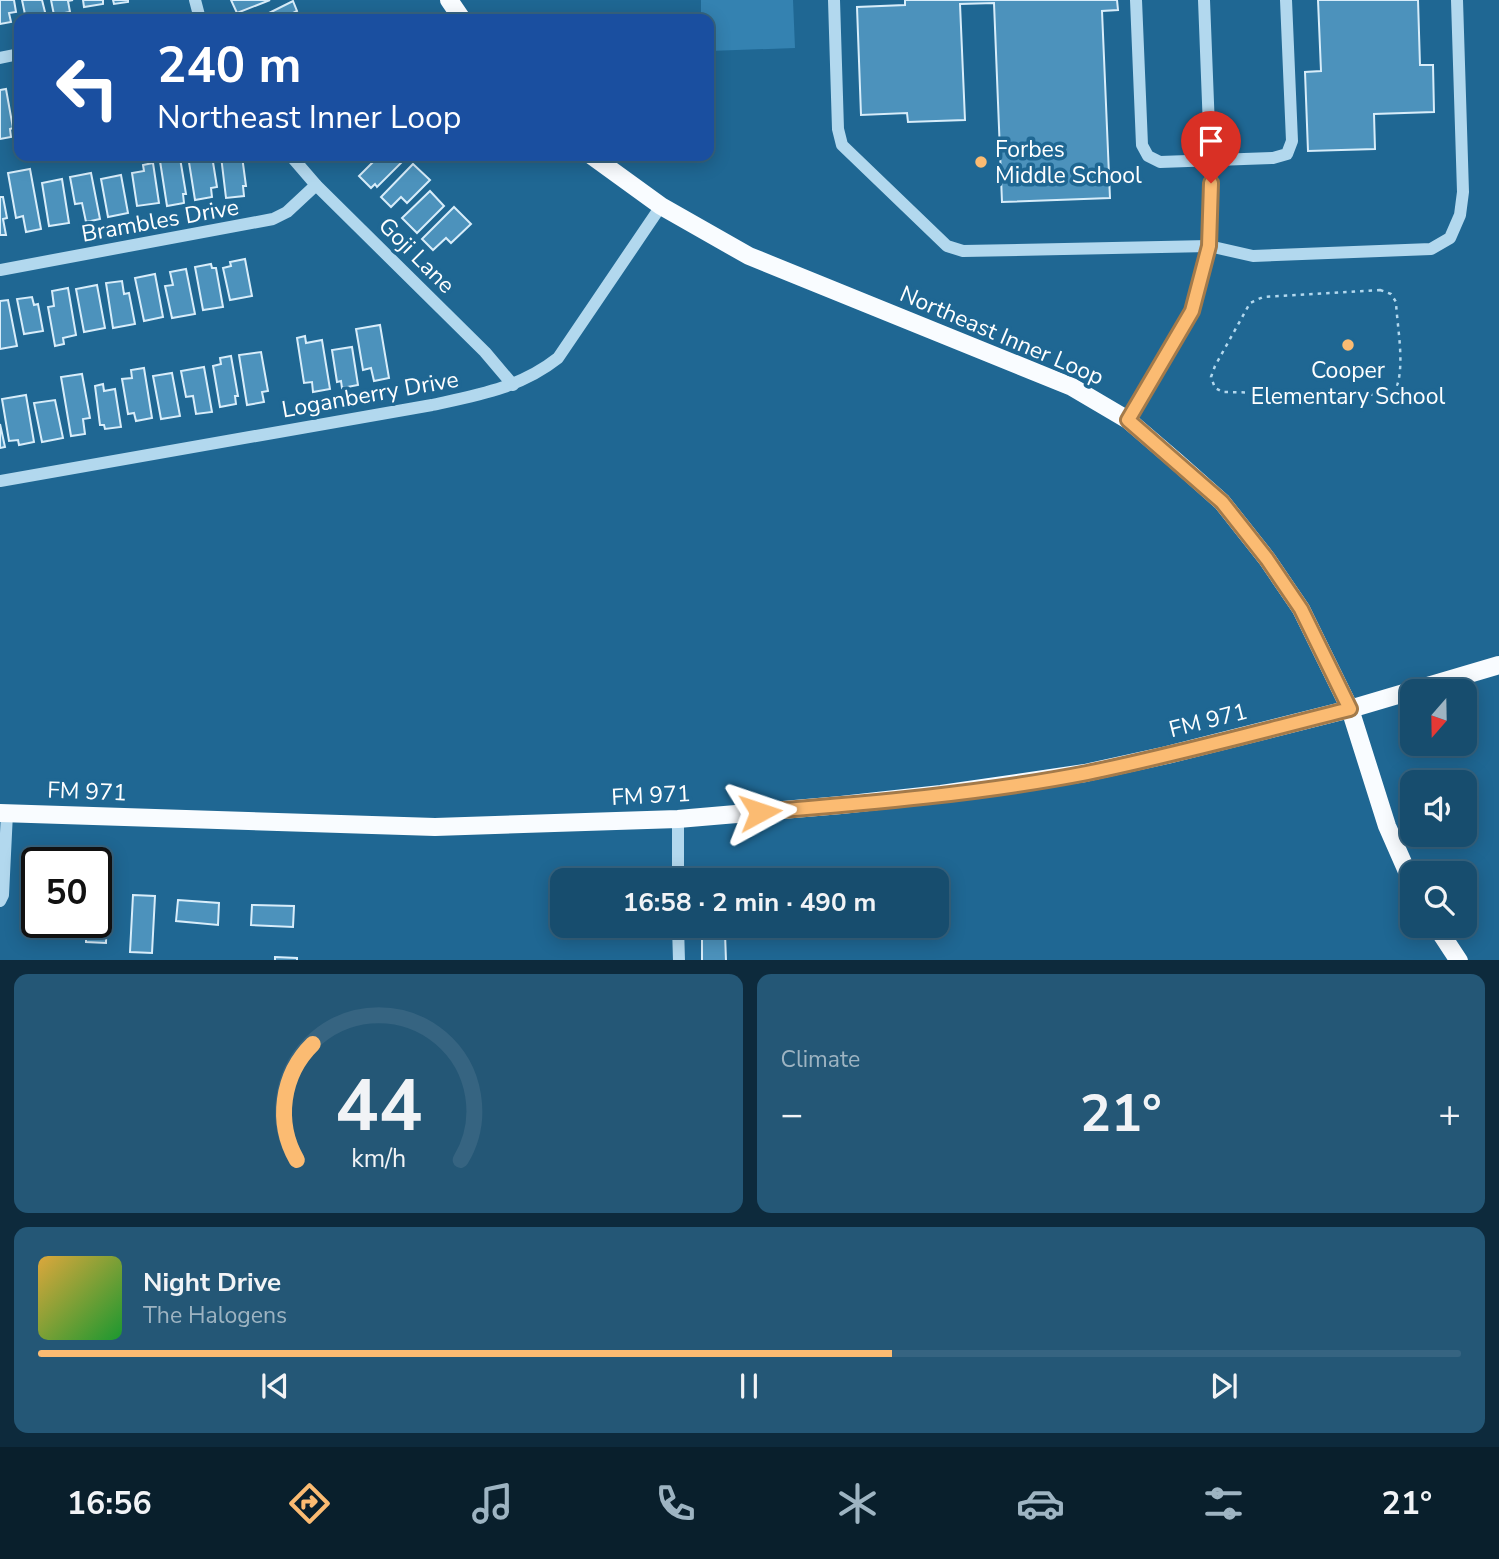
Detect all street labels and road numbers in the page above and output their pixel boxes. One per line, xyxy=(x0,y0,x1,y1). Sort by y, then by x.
street label: Brambles Drive xyxy=(79,191,241,250)
street label: Goji Lane xyxy=(372,210,462,300)
street label: Northeast Inner Loop xyxy=(895,278,1109,392)
street label: Loganberry Drive xyxy=(279,364,461,425)
street label: FM 971 xyxy=(1166,696,1250,745)
street label: FM 971 xyxy=(47,775,127,808)
street label: FM 971 xyxy=(610,778,692,813)

